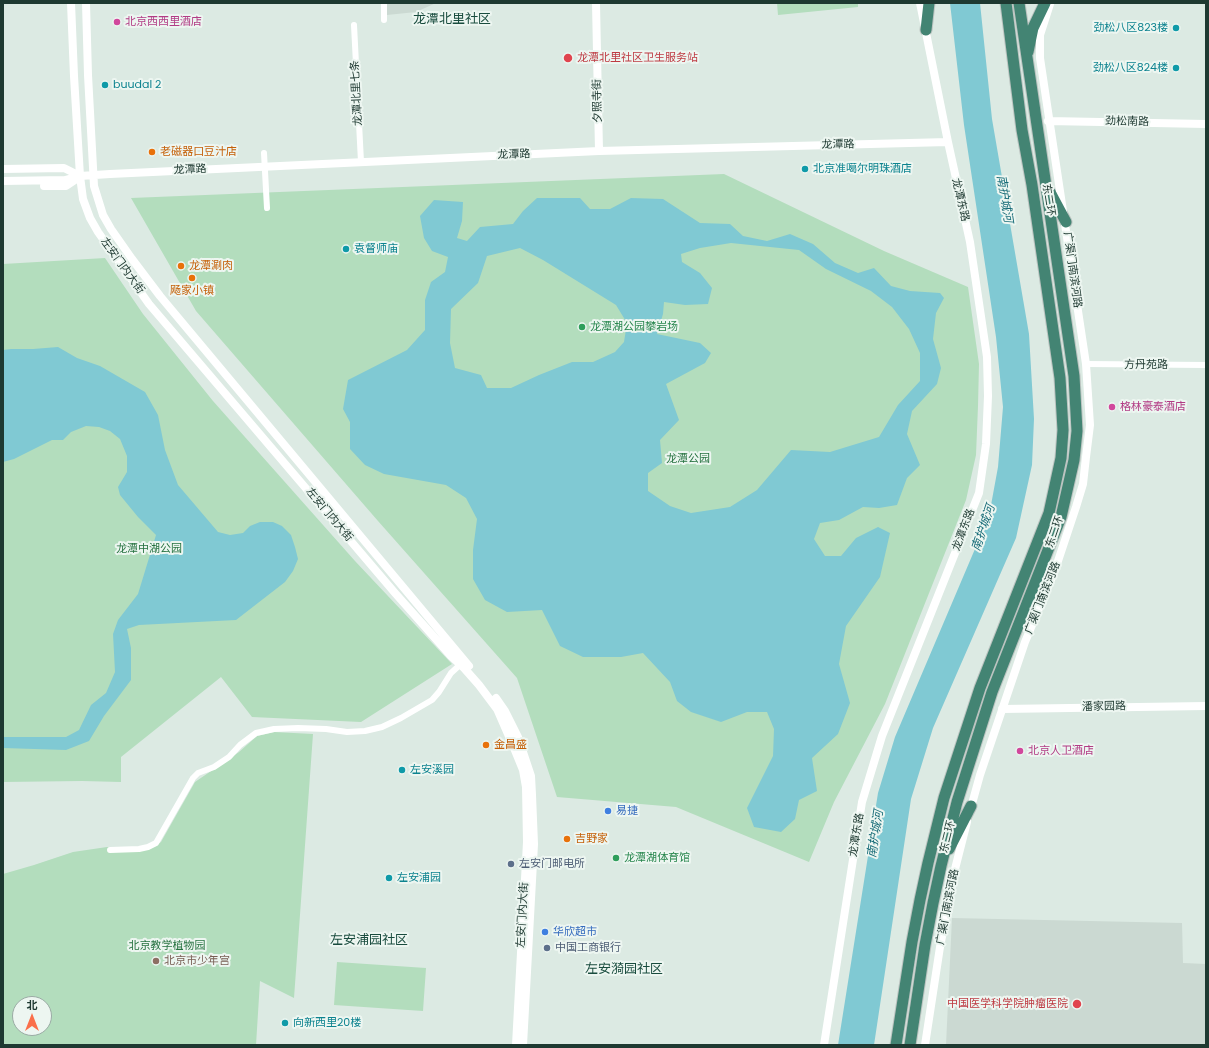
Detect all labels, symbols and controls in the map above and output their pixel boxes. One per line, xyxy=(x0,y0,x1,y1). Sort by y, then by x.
district label: 龙潭北里社区 xyxy=(413,12,491,28)
place label: 北京西西里酒店 xyxy=(125,15,202,29)
marker: 北京西西里酒店 xyxy=(112,17,122,27)
place label: 劲松八区823楼 xyxy=(1093,21,1168,35)
marker: 劲松八区823楼 xyxy=(1171,23,1181,33)
place label: 龙潭北里社区卫生服务站 xyxy=(577,51,698,65)
marker: 龙潭北里社区卫生服务站 xyxy=(562,52,574,64)
street label: 龙潭北里七条 xyxy=(349,60,365,126)
place label: 劲松八区824楼 xyxy=(1093,61,1168,75)
marker: 劲松八区824楼 xyxy=(1171,63,1181,73)
place label: buudal 2 xyxy=(113,78,161,92)
street label: 夕照寺街 xyxy=(591,79,605,123)
marker: buudal 2 xyxy=(100,80,110,90)
street label: 劲松南路 xyxy=(1105,115,1149,129)
street label: 龙潭路 xyxy=(821,138,855,152)
place label: 老磁器口豆汁店 xyxy=(160,145,237,159)
marker: 老磁器口豆汁店 xyxy=(147,147,157,157)
street label: 龙潭路 xyxy=(497,148,531,162)
place label: 北京准噶尔明珠酒店 xyxy=(813,162,912,176)
street label: 龙潭路 xyxy=(173,163,207,177)
marker: 北京准噶尔明珠酒店 xyxy=(800,164,810,174)
water label: 南护城河 xyxy=(993,174,1015,224)
street label: 龙潭东路 xyxy=(949,177,971,223)
street label: 东二环 xyxy=(1039,183,1057,217)
street label: 广渠门南滨河路 xyxy=(1060,231,1084,309)
street label: 左安门内大街 xyxy=(97,235,147,297)
place label: 袁督师庙 xyxy=(354,242,398,256)
marker: 袁督师庙 xyxy=(341,244,351,254)
place label: 龙潭涮肉 xyxy=(189,259,233,273)
marker: 龙潭涮肉 xyxy=(176,261,186,271)
marker: 飏家小镇 xyxy=(187,273,197,283)
place label: 飏家小镇 xyxy=(170,284,214,298)
place label: 龙潭湖公园攀岩场 xyxy=(590,320,678,334)
marker: 龙潭湖公园攀岩场 xyxy=(577,322,587,332)
street label: 方丹苑路 xyxy=(1124,358,1168,372)
place label: 格林豪泰酒店 xyxy=(1120,400,1186,414)
marker: 格林豪泰酒店 xyxy=(1107,402,1117,412)
park label: 龙潭公园 xyxy=(666,452,710,466)
street label: 左安门内大街 xyxy=(303,485,355,545)
water label: 南护城河 xyxy=(969,503,999,553)
street label: 龙潭东路 xyxy=(950,507,978,553)
street label: 东二环 xyxy=(1043,514,1067,550)
park label: 龙潭中湖公园 xyxy=(116,542,182,556)
street label: 广渠门南滨河路 xyxy=(1022,560,1064,636)
street label: 潘家园路 xyxy=(1082,700,1126,714)
place label: 金昌盛 xyxy=(494,738,527,752)
marker: 金昌盛 xyxy=(481,740,491,750)
place label: 北京人卫酒店 xyxy=(1028,744,1094,758)
marker: 北京人卫酒店 xyxy=(1015,746,1025,756)
place label: 左安溪园 xyxy=(410,763,454,777)
marker: 左安溪园 xyxy=(397,765,407,775)
place label: 易捷 xyxy=(616,804,638,818)
marker: 易捷 xyxy=(603,806,613,816)
water label: 南护城河 xyxy=(865,809,887,859)
street label: 龙潭东路 xyxy=(847,812,867,858)
street label: 东二环 xyxy=(938,819,958,855)
place label: 吉野家 xyxy=(575,832,608,846)
marker: 吉野家 xyxy=(562,834,572,844)
place label: 龙潭湖体育馆 xyxy=(624,851,690,865)
marker: 龙潭湖体育馆 xyxy=(611,853,621,863)
place label: 左安门邮电所 xyxy=(519,857,585,871)
marker: 左安门邮电所 xyxy=(506,859,516,869)
street label: 广渠门南滨河路 xyxy=(934,868,962,946)
place label: 左安浦园 xyxy=(397,871,441,885)
marker: 左安浦园 xyxy=(384,873,394,883)
street label: 左安门内大街 xyxy=(515,882,531,948)
place label: 华欣超市 xyxy=(553,925,597,939)
marker: 华欣超市 xyxy=(540,927,550,937)
district label: 左安浦园社区 xyxy=(330,933,408,949)
park label: 北京教学植物园 xyxy=(129,939,205,953)
place label: 中国工商银行 xyxy=(555,941,621,955)
marker: 中国工商银行 xyxy=(542,943,552,953)
place label: 北京市少年宫 xyxy=(164,954,230,968)
marker: 北京市少年宫 xyxy=(151,956,161,966)
district label: 左安漪园社区 xyxy=(585,962,663,978)
north arrow xyxy=(12,996,52,1036)
text: 北 xyxy=(27,997,38,1013)
place label: 中国医学科学院肿瘤医院 xyxy=(947,997,1068,1011)
marker: 中国医学科学院肿瘤医院 xyxy=(1071,998,1083,1010)
place label: 向新西里20楼 xyxy=(293,1016,361,1030)
marker: 向新西里20楼 xyxy=(280,1018,290,1028)

